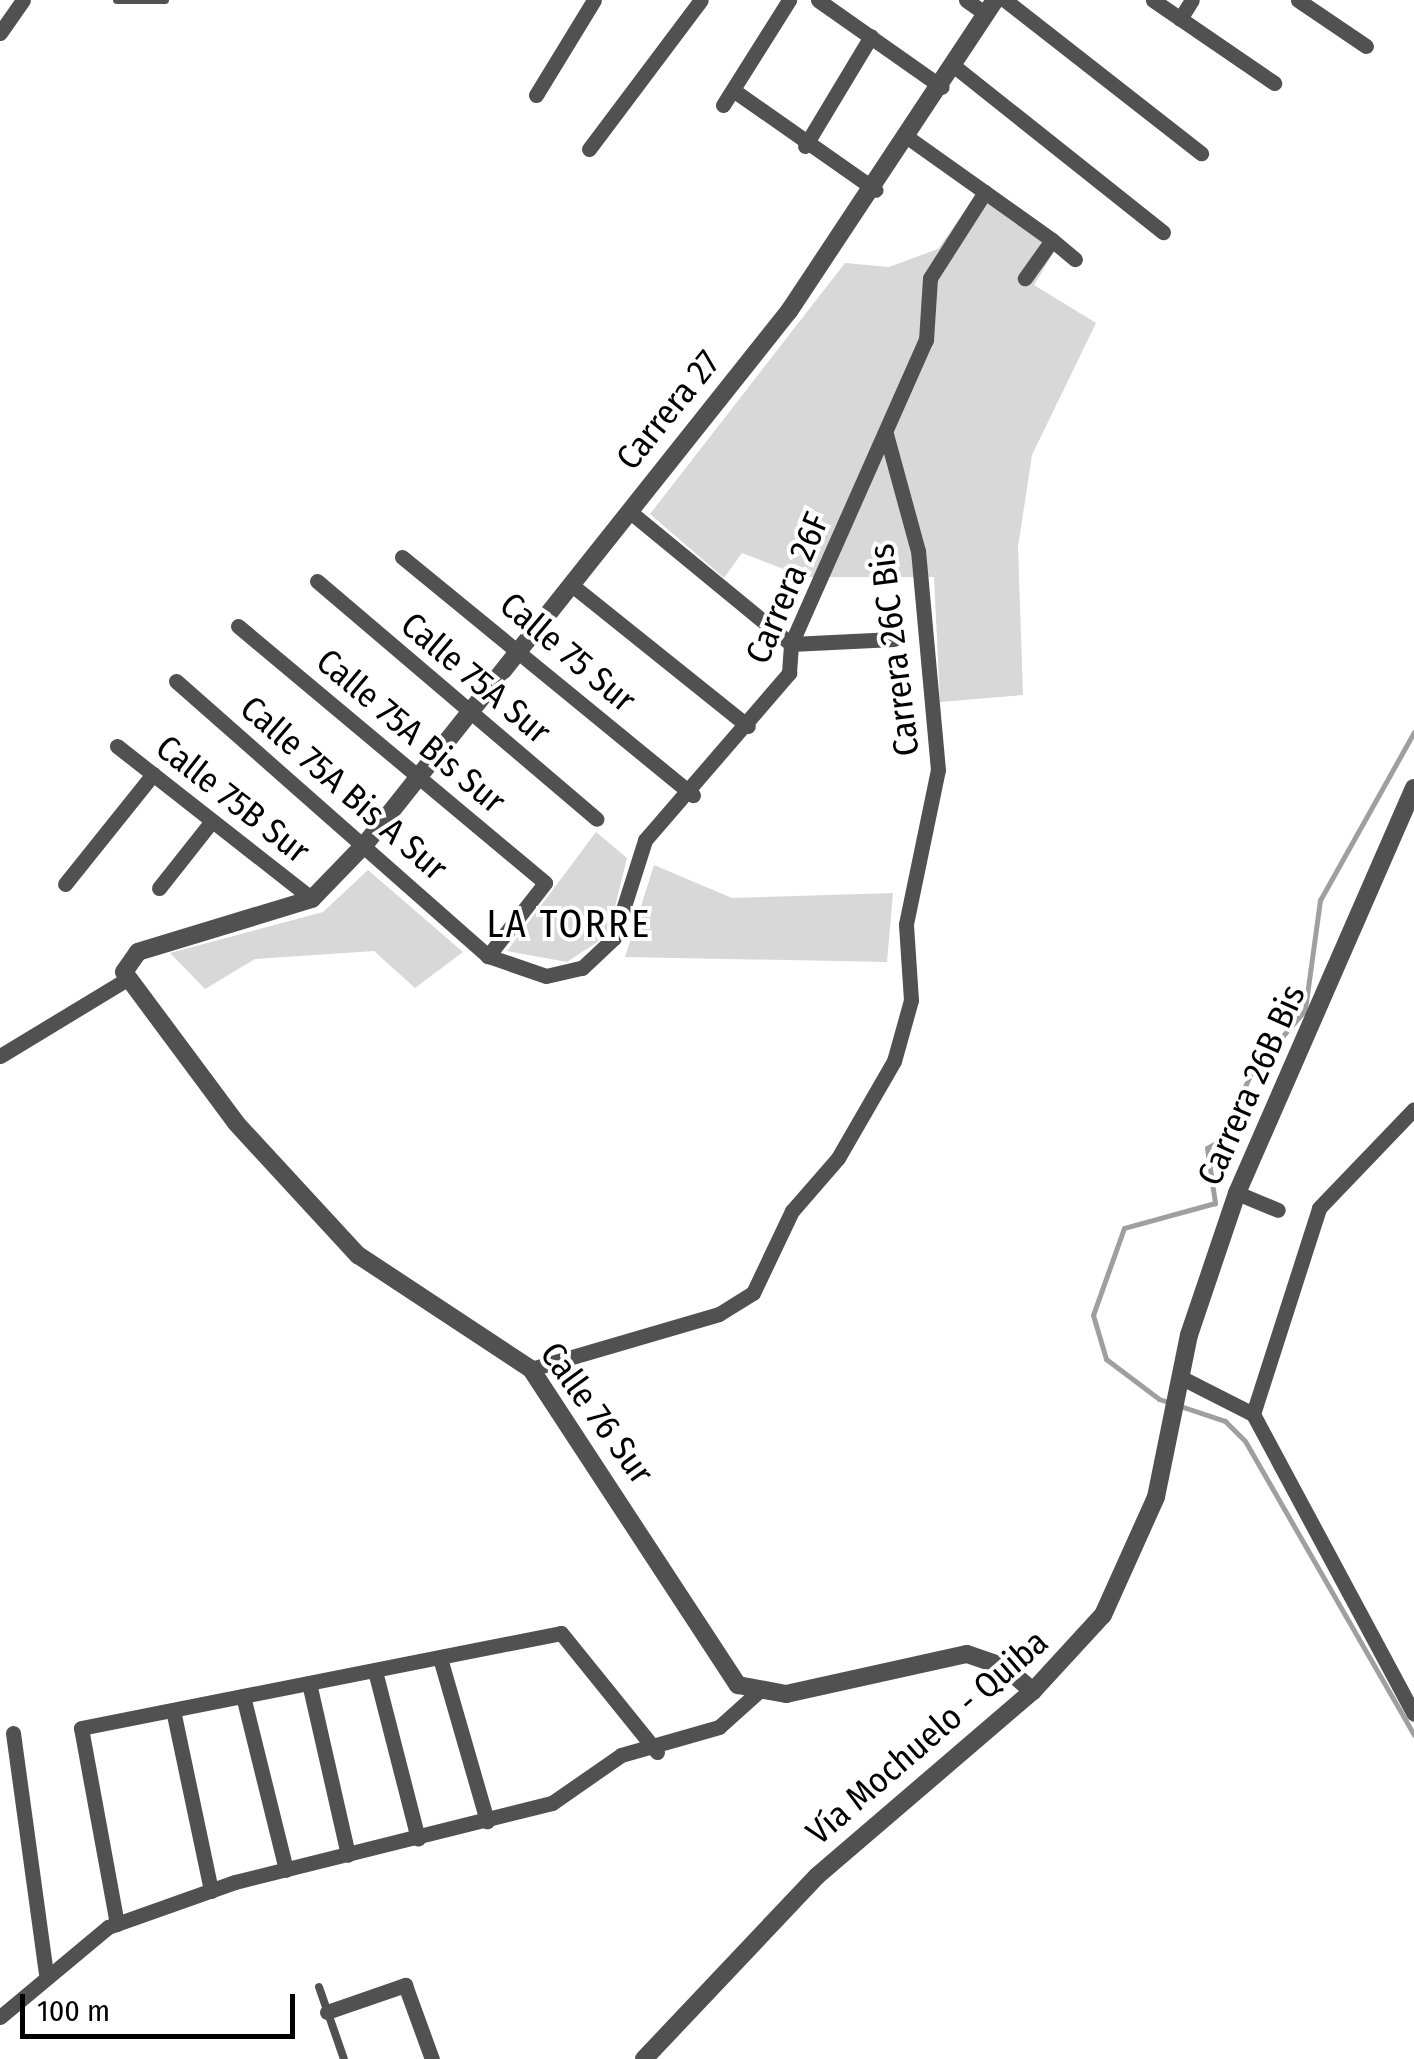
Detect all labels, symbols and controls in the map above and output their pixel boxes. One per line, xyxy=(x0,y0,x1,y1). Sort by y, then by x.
street label: Carrera 27 xyxy=(607,342,729,478)
street label: Carrera 26F xyxy=(736,506,838,670)
street label: Carrera 26C Bis xyxy=(860,541,928,759)
street label: Calle 75 Sur xyxy=(492,583,644,721)
street label: Calle 75A Sur xyxy=(393,603,559,753)
street label: Calle 75A Bis Sur xyxy=(308,640,514,822)
street label: Calle 75A Bis A Sur xyxy=(232,687,456,889)
street label: Calle 75B Sur xyxy=(148,726,318,872)
district label: LA TORRE xyxy=(486,902,652,948)
street label: Carrera 26B Bis xyxy=(1188,978,1314,1192)
street label: Calle 76 Sur xyxy=(532,1334,662,1492)
street label: Vía Mochuelo - Quiba xyxy=(798,1621,1056,1853)
scale bar xyxy=(25,1974,300,2036)
text: 100 m xyxy=(37,1993,110,2029)

